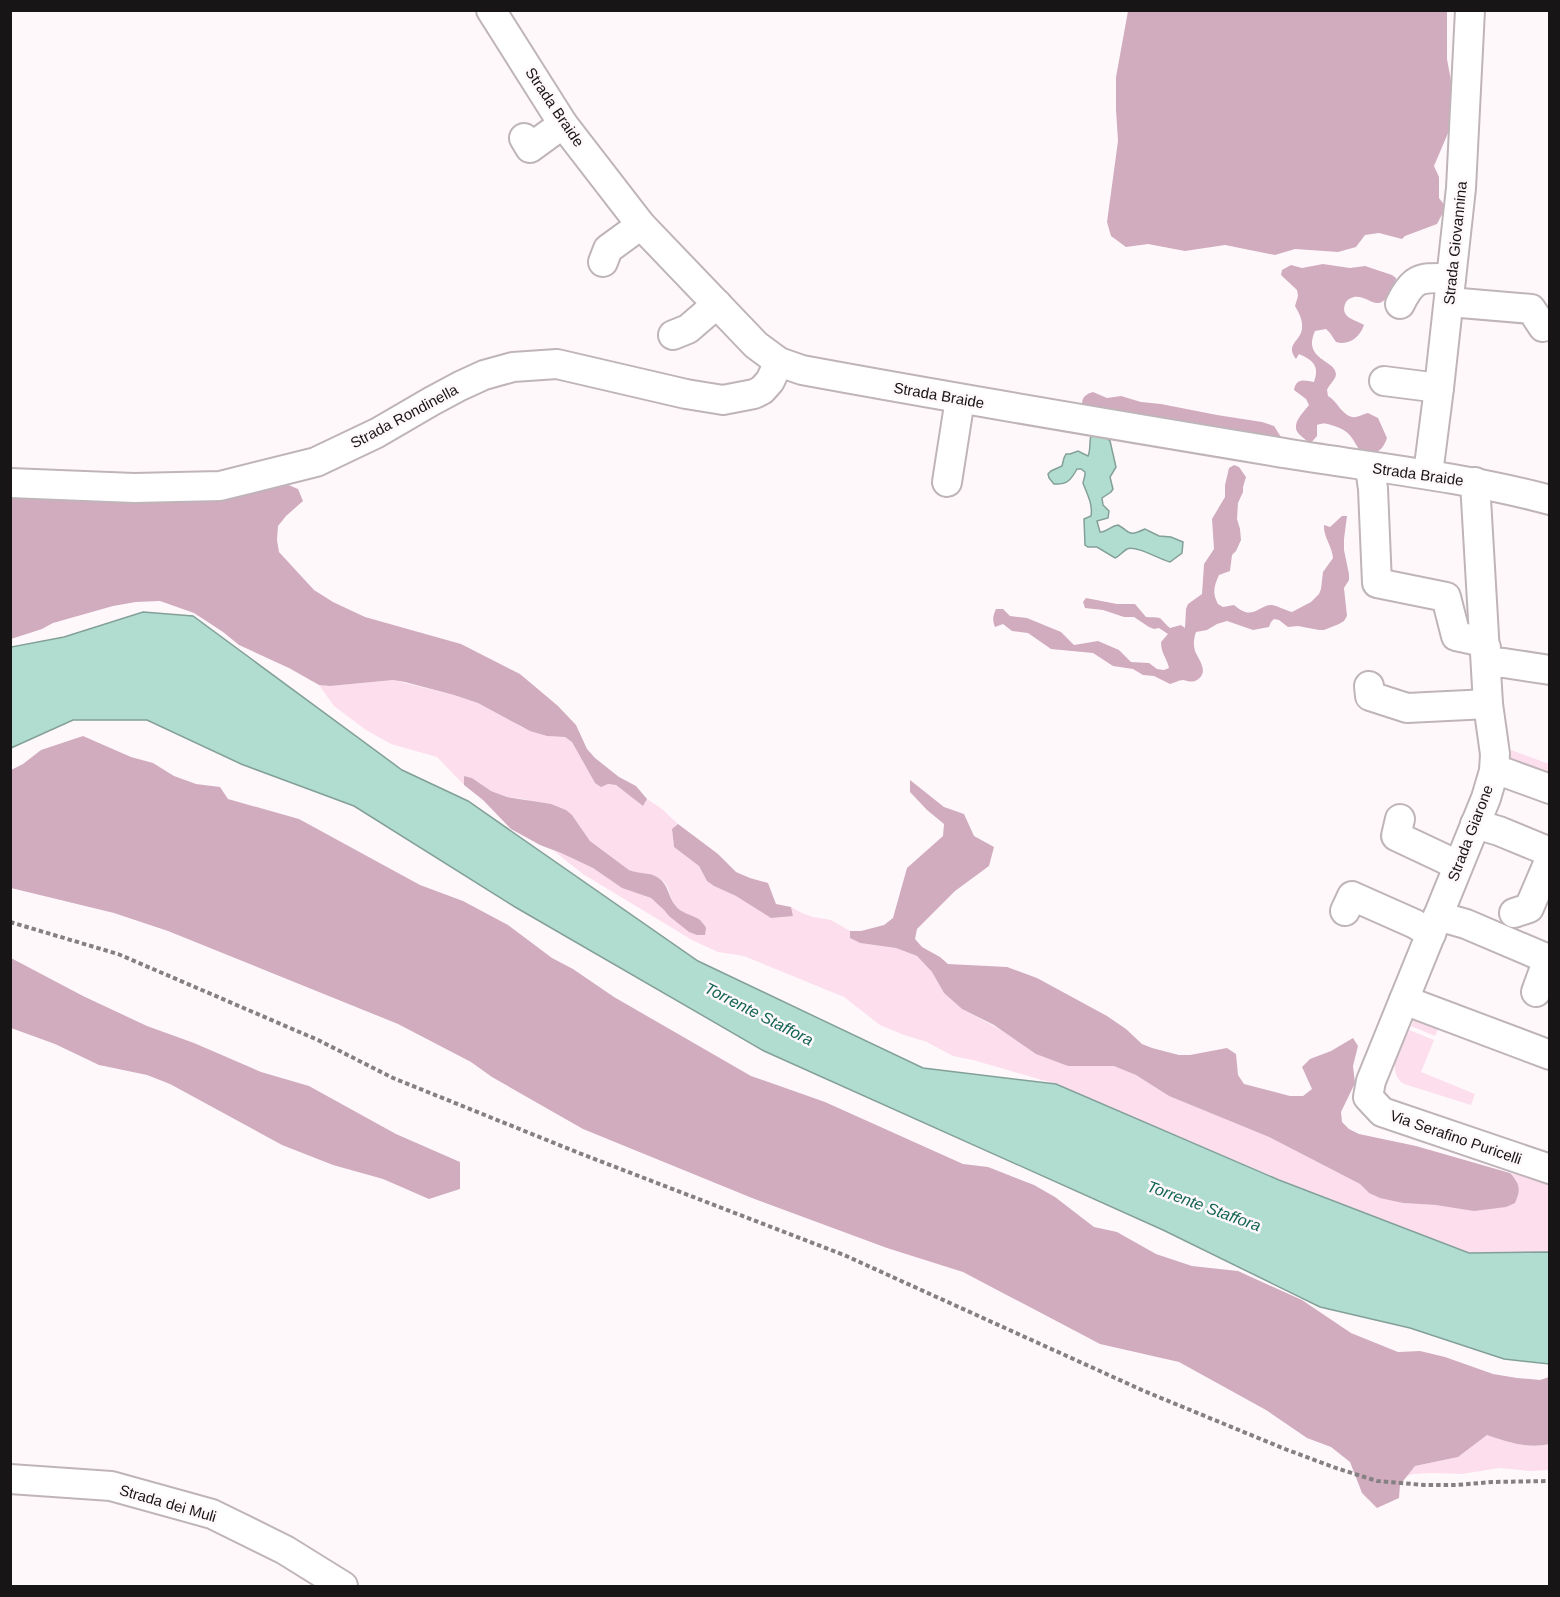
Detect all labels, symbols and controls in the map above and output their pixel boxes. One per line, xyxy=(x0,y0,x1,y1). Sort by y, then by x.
street label: Strada Braide xyxy=(522,64,588,150)
street label: Strada Giovannina xyxy=(1440,180,1470,306)
street label: Strada Braide xyxy=(892,379,986,411)
street label: Strada Rondinella xyxy=(347,380,461,451)
street label: Strada Braide xyxy=(1371,459,1465,489)
street label: Strada Giarone xyxy=(1444,782,1496,884)
water label: Torrente Staffora xyxy=(702,979,816,1049)
street label: Via Serafino Puricelli xyxy=(1388,1106,1524,1168)
water label: Torrente Staffora xyxy=(1145,1178,1263,1234)
street label: Strada dei Muli xyxy=(118,1481,218,1525)

